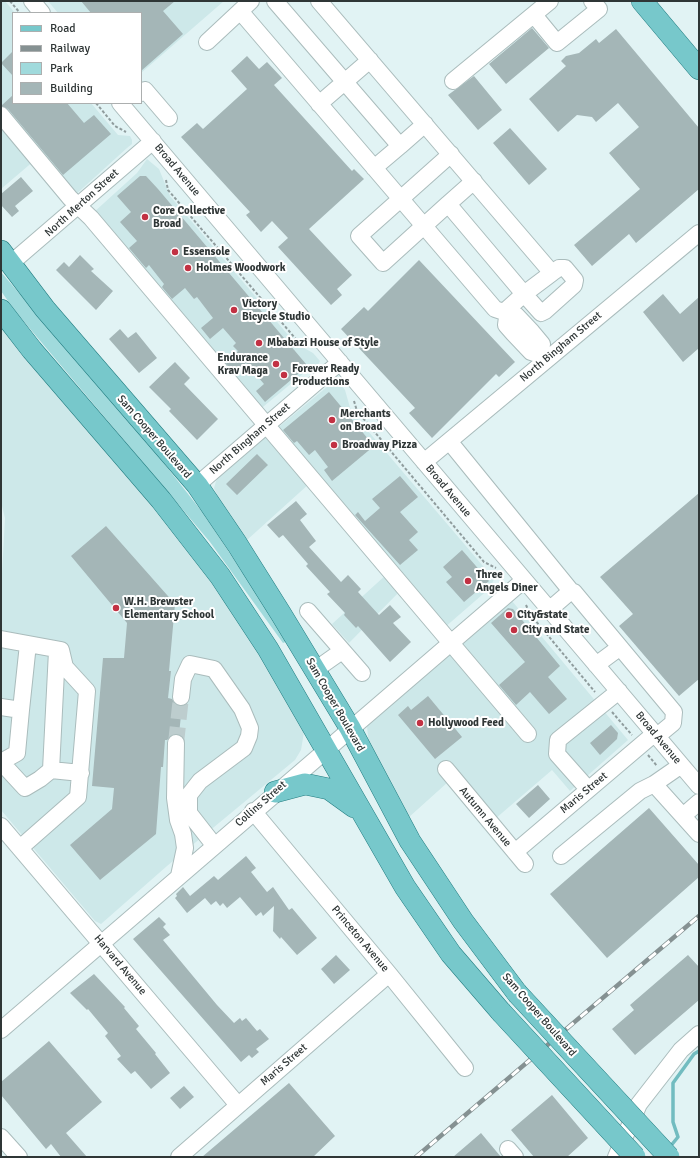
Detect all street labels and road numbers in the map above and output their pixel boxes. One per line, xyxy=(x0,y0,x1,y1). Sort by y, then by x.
street label: Broad Avenue xyxy=(151,141,203,199)
street label: North Merton Street xyxy=(42,166,122,240)
street label: North Bingham Street xyxy=(517,309,605,385)
street label: Sam Cooper Boulevard xyxy=(114,393,194,481)
street label: North Bingham Street xyxy=(207,400,293,478)
street label: Broad Avenue xyxy=(422,462,474,520)
street label: Sam Cooper Boulevard xyxy=(303,656,367,754)
street label: Broad Avenue xyxy=(632,709,684,767)
street label: Maris Street xyxy=(558,769,610,817)
street label: Collins Street xyxy=(233,778,289,830)
street label: Autumn Avenue xyxy=(456,784,514,850)
street label: Princeton Avenue xyxy=(329,903,391,975)
street label: Harvard Avenue xyxy=(91,932,149,998)
street label: Sam Cooper Boulevard xyxy=(499,971,579,1059)
street label: Maris Street xyxy=(258,1041,310,1089)

